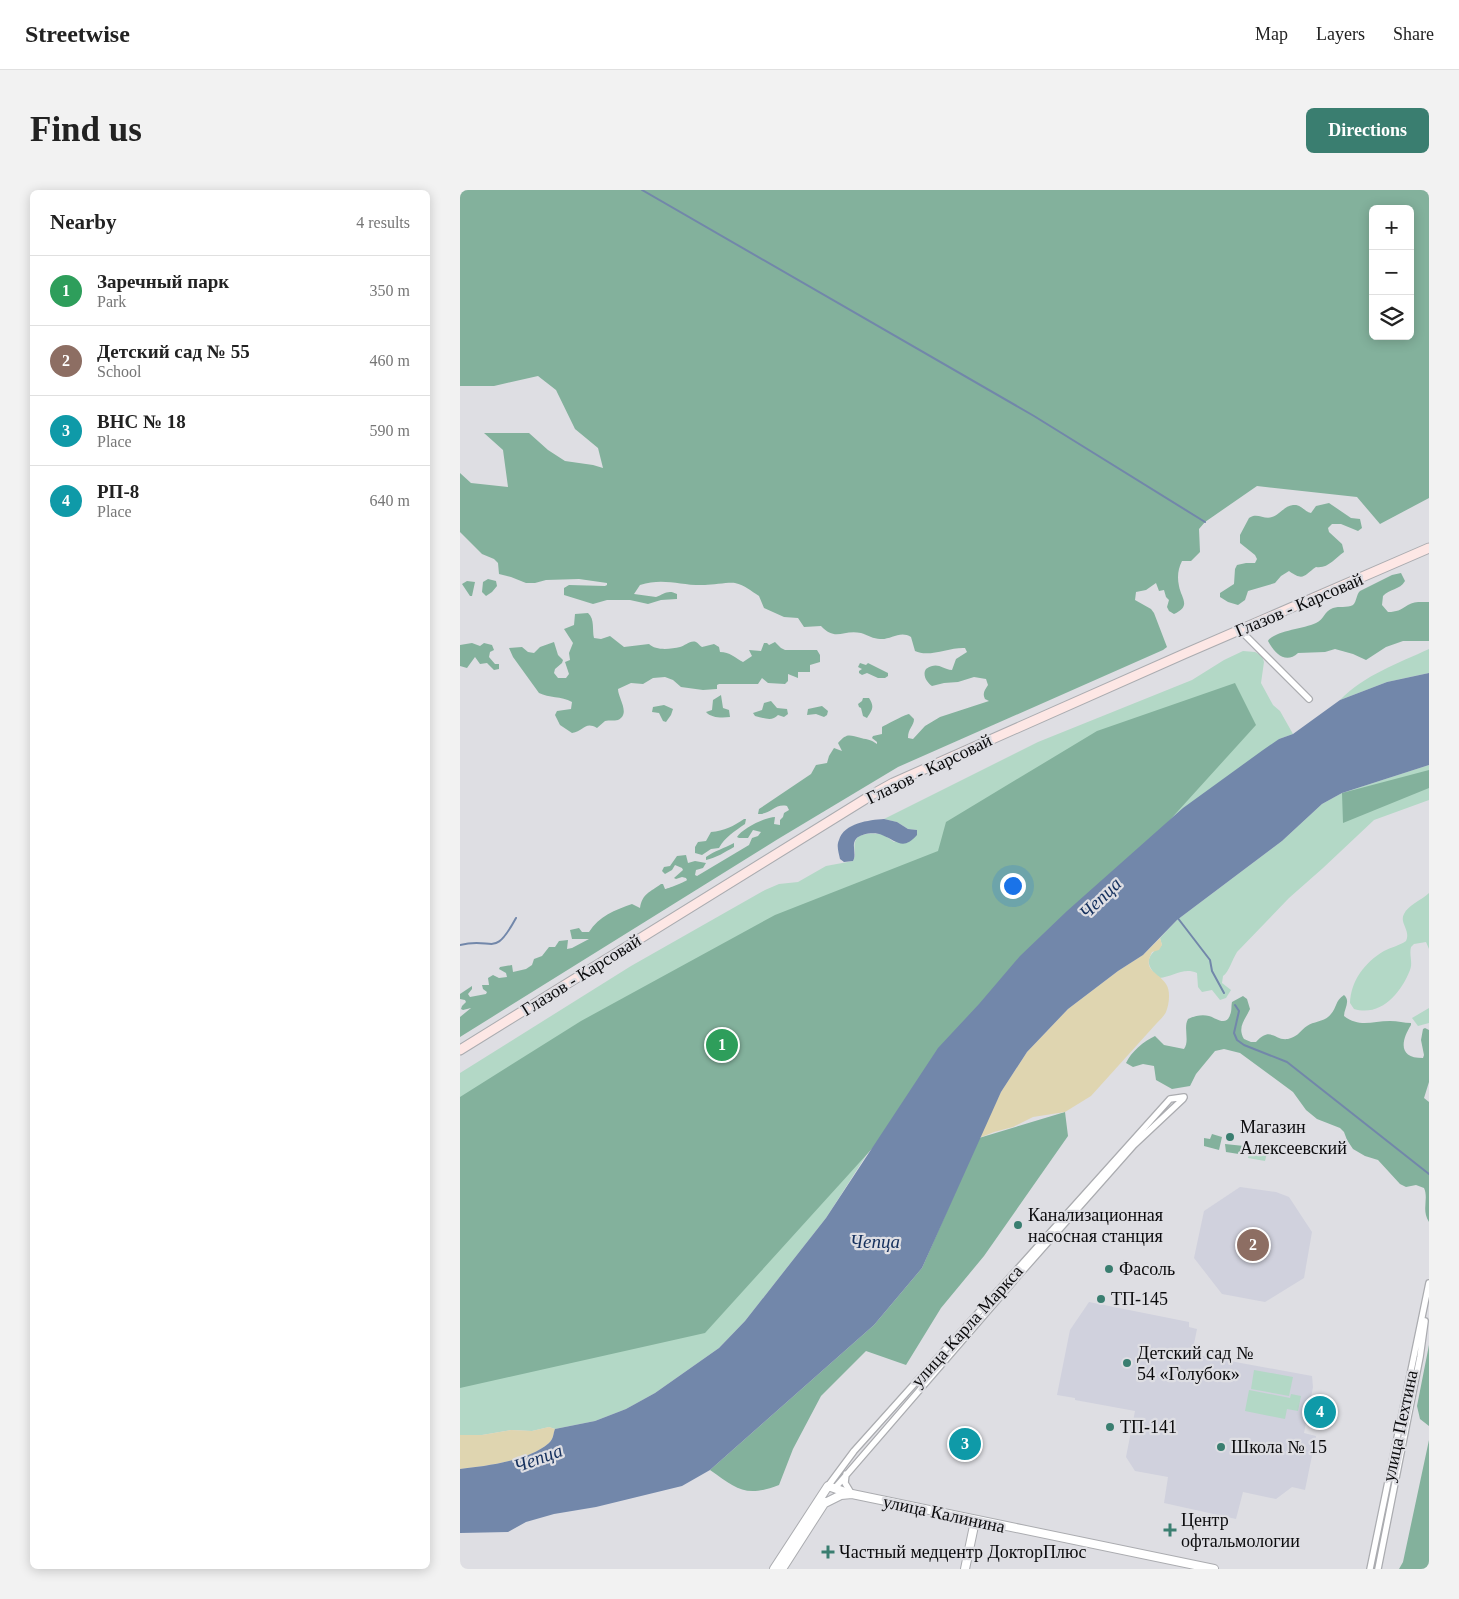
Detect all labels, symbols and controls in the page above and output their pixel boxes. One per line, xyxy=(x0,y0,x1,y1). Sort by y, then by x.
text: Streetwise xyxy=(25,21,130,47)
text: Map xyxy=(1255,24,1288,44)
text: Layers xyxy=(1316,24,1365,44)
text: Share xyxy=(1393,24,1434,44)
button: Directions xyxy=(1306,108,1429,153)
text: Find us xyxy=(30,110,142,149)
map controls xyxy=(1369,205,1414,340)
button: + xyxy=(1369,205,1414,250)
text: Nearby xyxy=(50,210,117,234)
text: 4 results xyxy=(356,214,410,231)
button: − xyxy=(1369,250,1414,295)
text: Заречный парк xyxy=(97,271,229,292)
text: 1 xyxy=(62,282,70,299)
text: 350 m xyxy=(370,282,410,299)
text: Park xyxy=(97,293,126,310)
button: layers xyxy=(1369,295,1414,340)
text: Детский сад № 55 xyxy=(97,341,250,362)
text: 2 xyxy=(62,352,70,369)
text: 460 m xyxy=(370,352,410,369)
text: School xyxy=(97,363,141,380)
text: ВНС № 18 xyxy=(97,411,186,432)
text: 3 xyxy=(62,422,70,439)
text: 590 m xyxy=(370,422,410,439)
text: Place xyxy=(97,433,132,450)
text: РП-8 xyxy=(97,481,139,502)
text: 4 xyxy=(62,492,70,509)
text: 640 m xyxy=(370,492,410,509)
text: Place xyxy=(97,503,132,520)
street label: Глазов - Карсовай xyxy=(1232,569,1366,641)
street label: Глазов - Карсовай xyxy=(863,730,995,808)
your location xyxy=(1000,873,1026,899)
water label: Чепца xyxy=(1075,873,1125,923)
street label: Глазов - Карсовай xyxy=(518,930,645,1020)
pin: 1 xyxy=(706,1026,738,1064)
place label: Магазин Алексеевский xyxy=(1240,1117,1347,1158)
marker: Магазин Алексеевский xyxy=(1224,1131,1236,1143)
place label: Канализационная насосная станция xyxy=(1028,1205,1163,1246)
marker: Канализационная насосная станция xyxy=(1012,1219,1024,1231)
pin: 2 xyxy=(1237,1226,1269,1264)
water label: Чепца xyxy=(850,1231,900,1252)
place label: Фасоль xyxy=(1119,1259,1175,1279)
street label: улица Карла Маркса xyxy=(907,1261,1027,1391)
marker: Фасоль xyxy=(1103,1263,1115,1275)
place label: ТП-145 xyxy=(1111,1289,1168,1309)
marker: ТП-145 xyxy=(1095,1293,1107,1305)
place label: Детский сад № 54 «Голубок» xyxy=(1137,1343,1253,1384)
marker: Детский сад № 54 «Голубок» xyxy=(1121,1357,1133,1369)
street label: улица Пехтина xyxy=(1378,1368,1422,1484)
pin: 4 xyxy=(1304,1393,1336,1431)
place label: ТП-141 xyxy=(1120,1417,1177,1437)
marker: ТП-141 xyxy=(1104,1421,1116,1433)
pin: 3 xyxy=(949,1425,981,1463)
place label: Школа № 15 xyxy=(1231,1437,1327,1457)
water label: Чепца xyxy=(511,1440,565,1476)
marker: Школа № 15 xyxy=(1215,1441,1227,1453)
street label: улица Калинина xyxy=(881,1491,1007,1537)
place label: Центр офтальмологии xyxy=(1181,1510,1300,1551)
marker: Центр офтальмологии xyxy=(1163,1523,1177,1537)
place label: Частный медцентр ДокторПлюс xyxy=(839,1542,1086,1562)
marker: Частный медцентр ДокторПлюс xyxy=(821,1545,835,1559)

